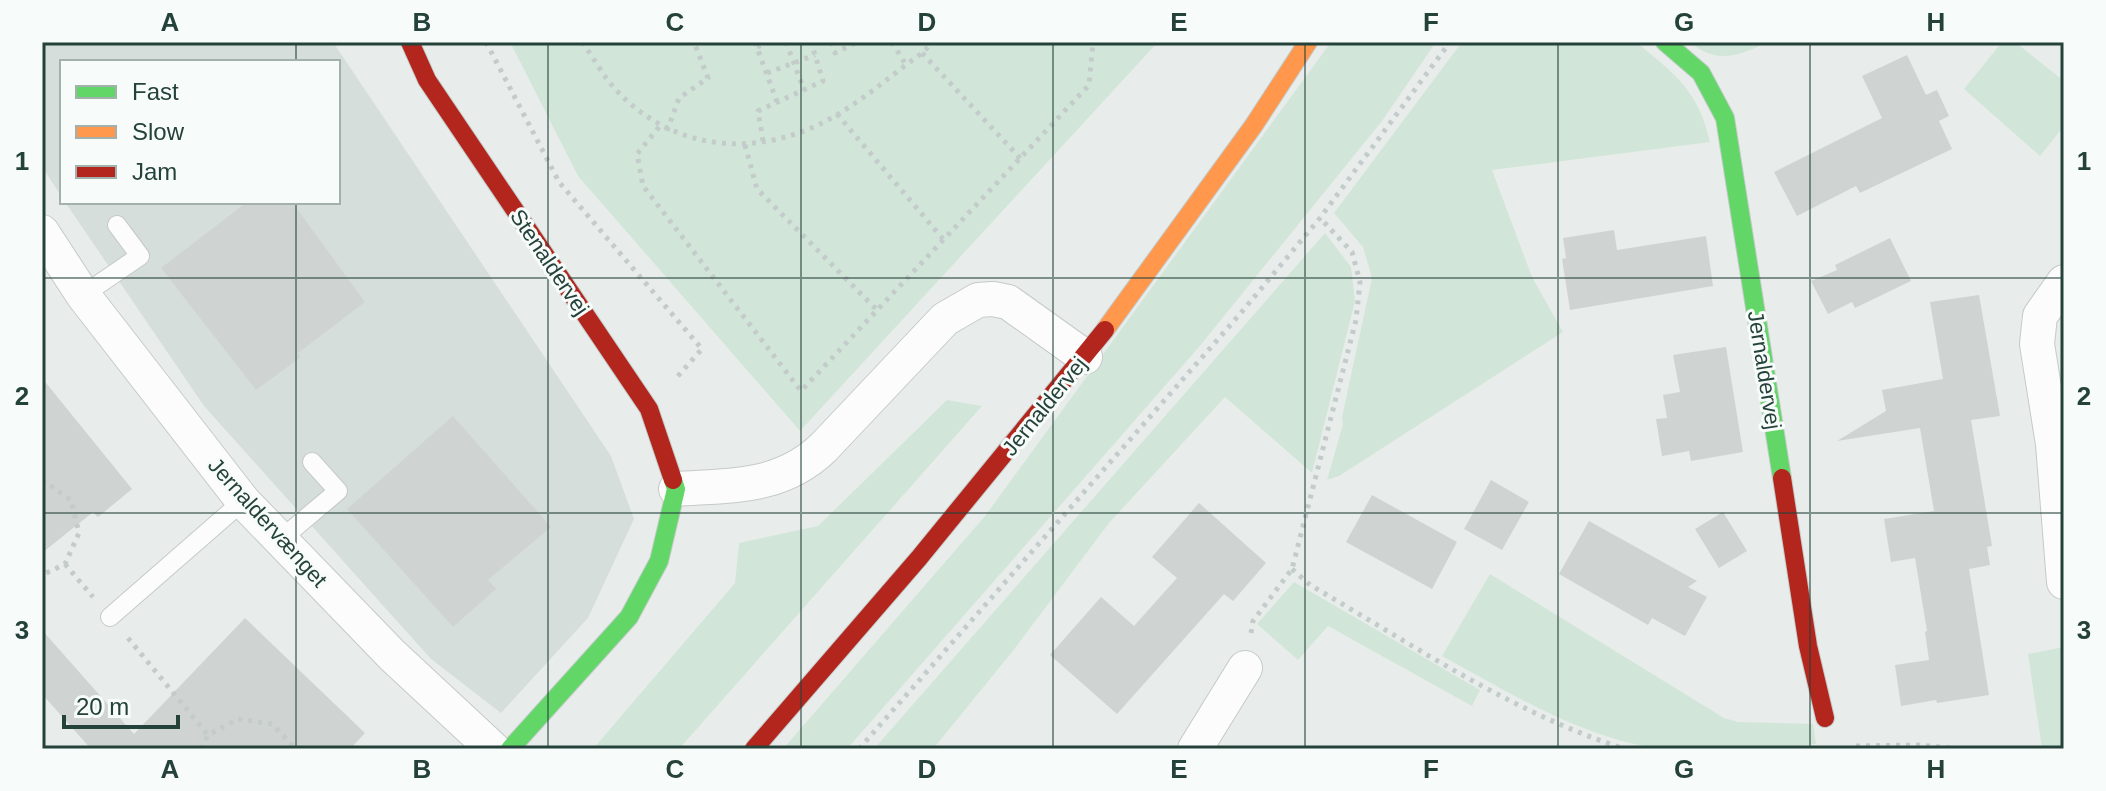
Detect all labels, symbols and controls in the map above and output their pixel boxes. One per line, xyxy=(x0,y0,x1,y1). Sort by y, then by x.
text: A xyxy=(161,7,180,37)
text: B xyxy=(413,7,431,37)
text: C xyxy=(666,7,685,37)
text: D xyxy=(918,7,936,37)
text: E xyxy=(1170,7,1188,37)
text: F xyxy=(1423,7,1439,37)
text: G xyxy=(1674,7,1694,37)
text: H xyxy=(1927,7,1945,37)
legend xyxy=(60,60,340,204)
text: Fast xyxy=(132,78,179,105)
text: Slow xyxy=(132,118,185,145)
text: 1 xyxy=(15,146,29,176)
text: 1 xyxy=(2077,146,2091,176)
text: Jam xyxy=(132,158,177,185)
street label: Stenaldervej xyxy=(505,205,594,320)
street label: Jernaldervej xyxy=(1743,309,1786,431)
street label: Jernaldervej xyxy=(997,352,1092,461)
text: 2 xyxy=(15,381,29,411)
text: 2 xyxy=(2077,381,2091,411)
street label: Jernaldervænget xyxy=(203,453,332,592)
text: 3 xyxy=(15,615,29,645)
text: 3 xyxy=(2077,615,2091,645)
scale bar xyxy=(64,679,178,729)
text: 20 m xyxy=(76,693,129,720)
text: A xyxy=(161,754,180,784)
text: B xyxy=(413,754,431,784)
text: C xyxy=(666,754,685,784)
text: D xyxy=(918,754,936,784)
text: E xyxy=(1170,754,1188,784)
text: F xyxy=(1423,754,1439,784)
text: G xyxy=(1674,754,1694,784)
text: H xyxy=(1927,754,1945,784)

